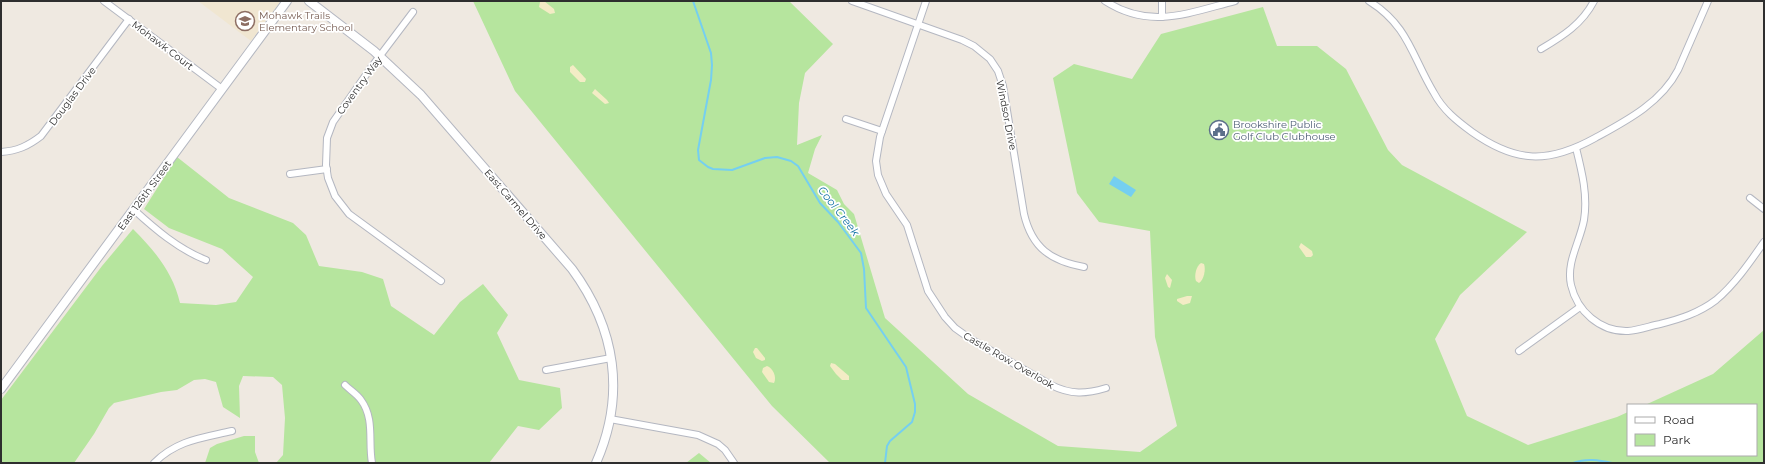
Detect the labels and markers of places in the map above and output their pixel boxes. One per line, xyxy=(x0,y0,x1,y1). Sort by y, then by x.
place label: Mohawk Trails Elementary School xyxy=(259,9,353,34)
school or university icon: Mohawk Trails Elementary School xyxy=(234,10,256,32)
place label: Brookshire Public Golf Club Clubhouse xyxy=(1233,118,1336,143)
public building icon: Brookshire Public Golf Club Clubhouse xyxy=(1208,119,1230,141)

